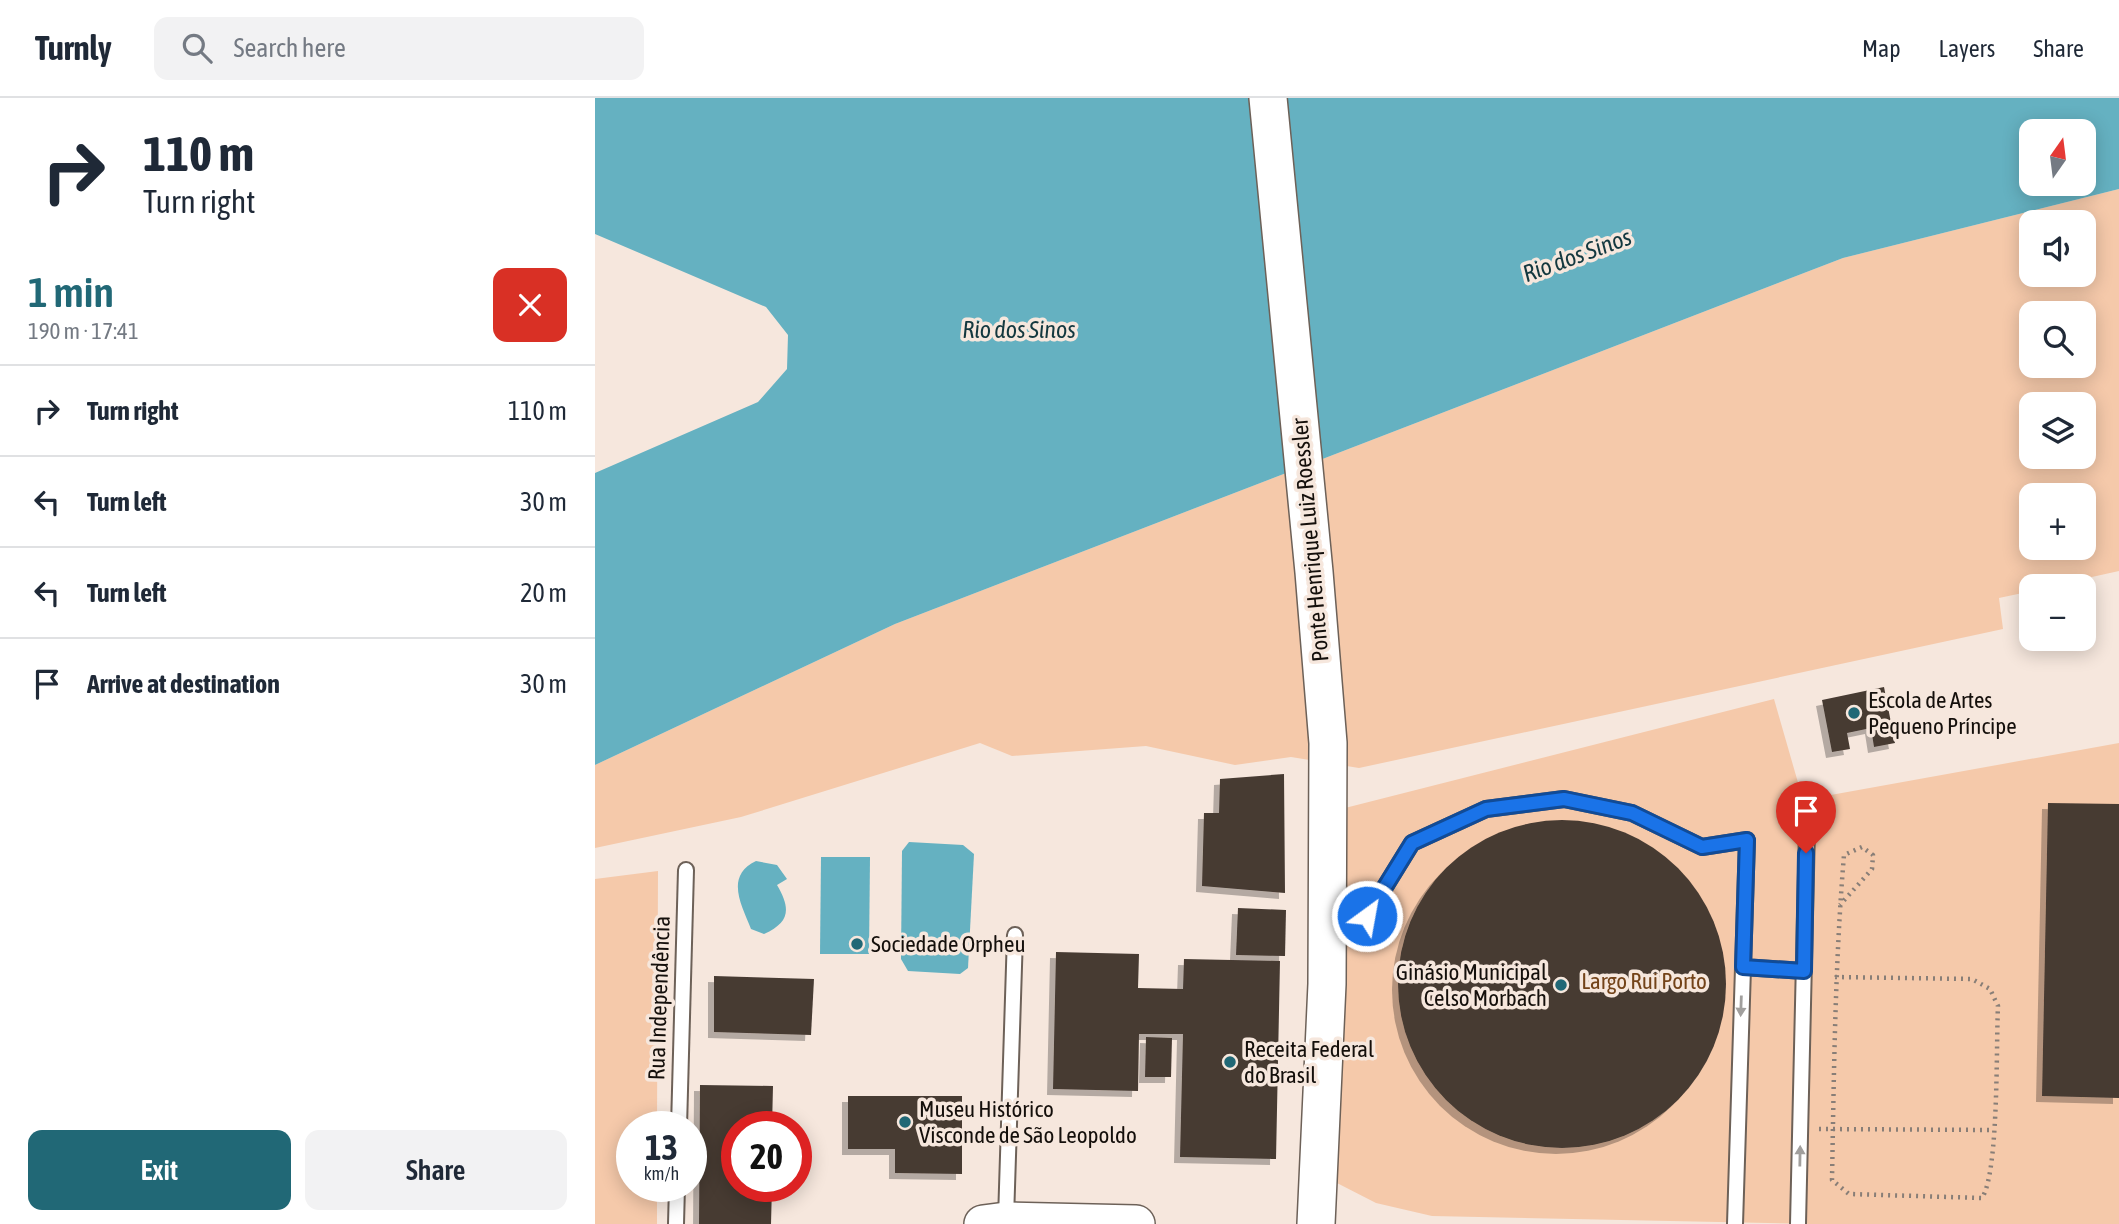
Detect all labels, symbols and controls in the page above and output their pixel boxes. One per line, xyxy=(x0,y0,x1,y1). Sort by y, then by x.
search box xyxy=(154,17,644,80)
text: Turnly xyxy=(35,29,112,67)
icon: search xyxy=(178,29,216,67)
text: Search here xyxy=(234,33,346,63)
text: Map xyxy=(1862,35,1901,62)
text: Layers xyxy=(1939,35,1995,62)
text: Share xyxy=(2033,35,2084,62)
north arrow xyxy=(2019,119,2097,196)
map controls xyxy=(2019,119,2096,651)
text: 110 m xyxy=(143,125,254,181)
icon: right xyxy=(28,126,119,217)
text: Turn right xyxy=(143,183,256,220)
button: sound xyxy=(2019,210,2096,287)
water label: Rio dos Sinos xyxy=(1519,223,1635,287)
text: 1 min xyxy=(28,268,114,316)
button: close xyxy=(493,268,567,342)
button: search xyxy=(2019,301,2096,378)
water label: Rio dos Sinos xyxy=(962,316,1076,343)
text: 190 m · 17:41 xyxy=(28,318,139,344)
icon: right xyxy=(28,392,66,430)
button: layers xyxy=(2019,392,2096,469)
text: Turn right xyxy=(87,396,178,426)
text: 110 m xyxy=(508,396,567,426)
street label: Ponte Henrique Luiz Roessler xyxy=(1286,416,1334,663)
icon: left xyxy=(28,483,66,521)
button: + xyxy=(2019,483,2096,560)
text: Turn left xyxy=(87,487,167,517)
text: 30 m xyxy=(520,487,567,517)
icon: left xyxy=(28,574,66,612)
button: − xyxy=(2019,574,2096,651)
text: Turn left xyxy=(87,578,167,608)
text: 20 m xyxy=(520,578,567,608)
icon: arrive xyxy=(28,665,66,703)
text: Arrive at destination xyxy=(87,669,280,699)
text: 30 m xyxy=(520,669,567,699)
place label: Escola de Artes Pequeno Príncipe xyxy=(1868,687,2017,739)
marker: Escola de Artes Pequeno Príncipe xyxy=(1846,705,1862,721)
pin xyxy=(1776,781,1836,853)
icon: arrive xyxy=(1787,792,1825,830)
position arrow xyxy=(1330,879,1404,953)
street label: Rua Independência xyxy=(643,915,675,1081)
place label: Sociedade Orpheu xyxy=(871,931,1026,957)
marker: Sociedade Orpheu xyxy=(849,936,865,952)
place label: Ginásio Municipal Celso Morbach xyxy=(1396,959,1547,1011)
park label: Largo Rui Porto xyxy=(1581,968,1707,994)
marker: Ginásio Municipal Celso Morbach xyxy=(1553,977,1569,993)
one-way arrow xyxy=(1736,995,1747,1017)
place label: Receita Federal do Brasil xyxy=(1244,1036,1374,1088)
marker: Receita Federal do Brasil xyxy=(1222,1054,1238,1070)
place label: Museu Histórico Visconde de São Leopoldo xyxy=(919,1096,1137,1148)
speed limit sign: 20 xyxy=(721,1111,812,1202)
marker: Museu Histórico Visconde de São Leopoldo xyxy=(897,1114,913,1130)
text: 13 xyxy=(645,1127,678,1167)
button: Exit xyxy=(28,1130,291,1210)
button: Share xyxy=(305,1130,567,1210)
one-way arrow xyxy=(1794,1145,1806,1167)
text: km/h xyxy=(644,1163,679,1184)

